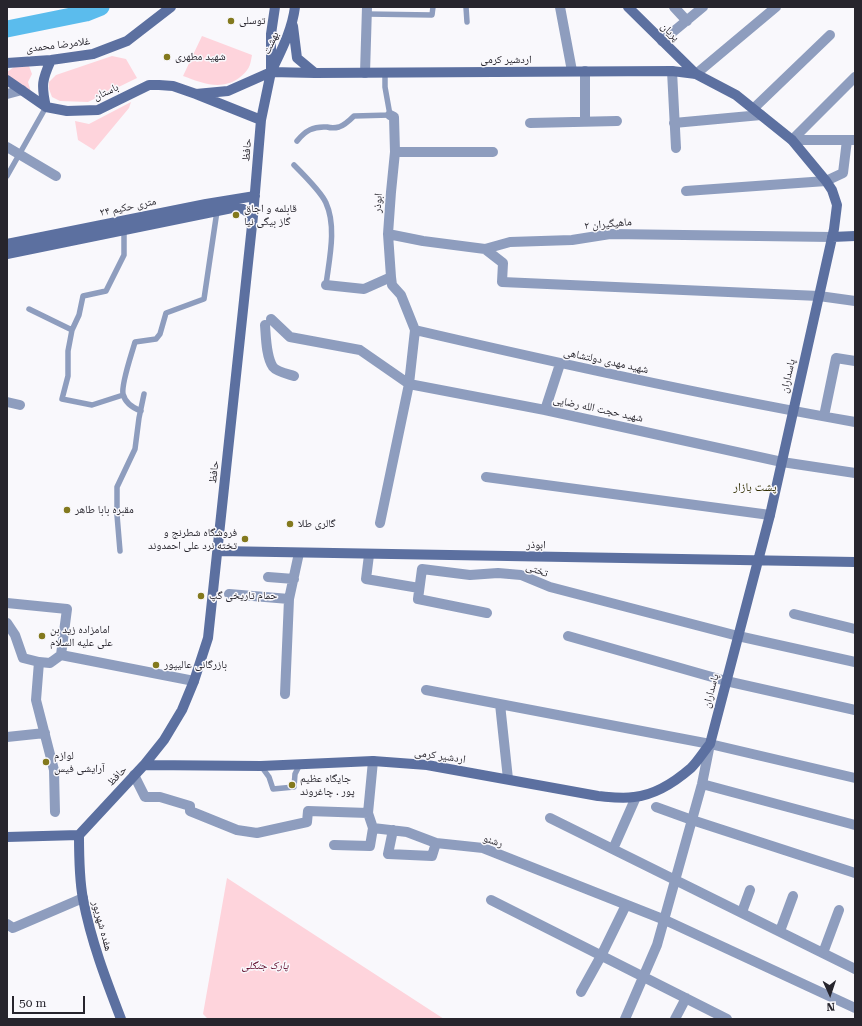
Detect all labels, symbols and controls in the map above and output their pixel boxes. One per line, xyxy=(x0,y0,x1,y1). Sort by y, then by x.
place label: توسلی xyxy=(239,14,265,28)
marker: توسلی xyxy=(226,16,236,26)
street label: پریان xyxy=(658,20,682,44)
street label: بهشت xyxy=(260,30,282,56)
street label: غلامرضا محمدی xyxy=(25,34,91,56)
place label: شهید مطهری xyxy=(175,50,226,64)
marker: شهید مطهری xyxy=(162,52,172,62)
street label: اردشیر کرمی xyxy=(480,53,532,67)
street label: باستان xyxy=(91,81,121,103)
street label: حافظ xyxy=(239,138,255,162)
street label: ابوذر xyxy=(371,193,385,213)
street label: ۲۴ متری حکیم xyxy=(99,195,157,219)
place label: قابلمه و اجاق گاز بیگی نیا xyxy=(244,202,297,228)
marker: قابلمه و اجاق گاز بیگی نیا xyxy=(231,210,241,220)
street label: ماهیگیران ۲ xyxy=(584,215,632,233)
street label: شهید مهدی دولتشاهی xyxy=(562,346,650,376)
street label: پاسداران xyxy=(778,357,798,395)
street label: شهید حجت الله رضایی xyxy=(552,393,644,425)
street label: حافظ xyxy=(206,460,222,484)
district label: پشت بازار xyxy=(733,480,777,494)
place label: مقبره بابا طاهر xyxy=(75,503,134,517)
marker: مقبره بابا طاهر xyxy=(62,505,72,515)
place label: گالری طلا xyxy=(298,517,336,531)
marker: گالری طلا xyxy=(285,519,295,529)
place label: فروشگاه شطرنج و تخته نرد علی احمدوند xyxy=(148,526,237,552)
marker: فروشگاه شطرنج و تخته نرد علی احمدوند xyxy=(240,534,250,544)
street label: ابوذر xyxy=(526,538,546,552)
street label: تختی xyxy=(524,560,550,580)
place label: حمام تاریخی گپ xyxy=(209,589,277,603)
marker: حمام تاریخی گپ xyxy=(196,591,206,601)
place label: امامزاده زید بن علی علیه السلام xyxy=(50,623,113,649)
marker: امامزاده زید بن علی علیه السلام xyxy=(37,631,47,641)
place label: بازرگانی عالیپور xyxy=(164,658,227,672)
marker: بازرگانی عالیپور xyxy=(151,660,161,670)
street label: پاسداران xyxy=(700,672,722,710)
street label: اردشیر کرمی xyxy=(414,746,466,766)
place label: لوازم آرایشی فیس xyxy=(54,749,105,775)
marker: لوازم آرایشی فیس xyxy=(41,757,51,767)
street label: حافظ xyxy=(104,763,130,789)
place label: جایگاه عظیم پور . چاغروند xyxy=(300,772,355,798)
marker: جایگاه عظیم پور . چاغروند xyxy=(287,780,297,790)
street label: رشنو xyxy=(482,832,504,850)
street label: هفده شهریور xyxy=(89,899,115,953)
park label: پارک جنگلی xyxy=(241,959,289,973)
north arrow xyxy=(810,974,850,1014)
scale bar xyxy=(14,988,87,1014)
text: 50 m xyxy=(19,996,46,1010)
text: N xyxy=(826,1000,835,1013)

